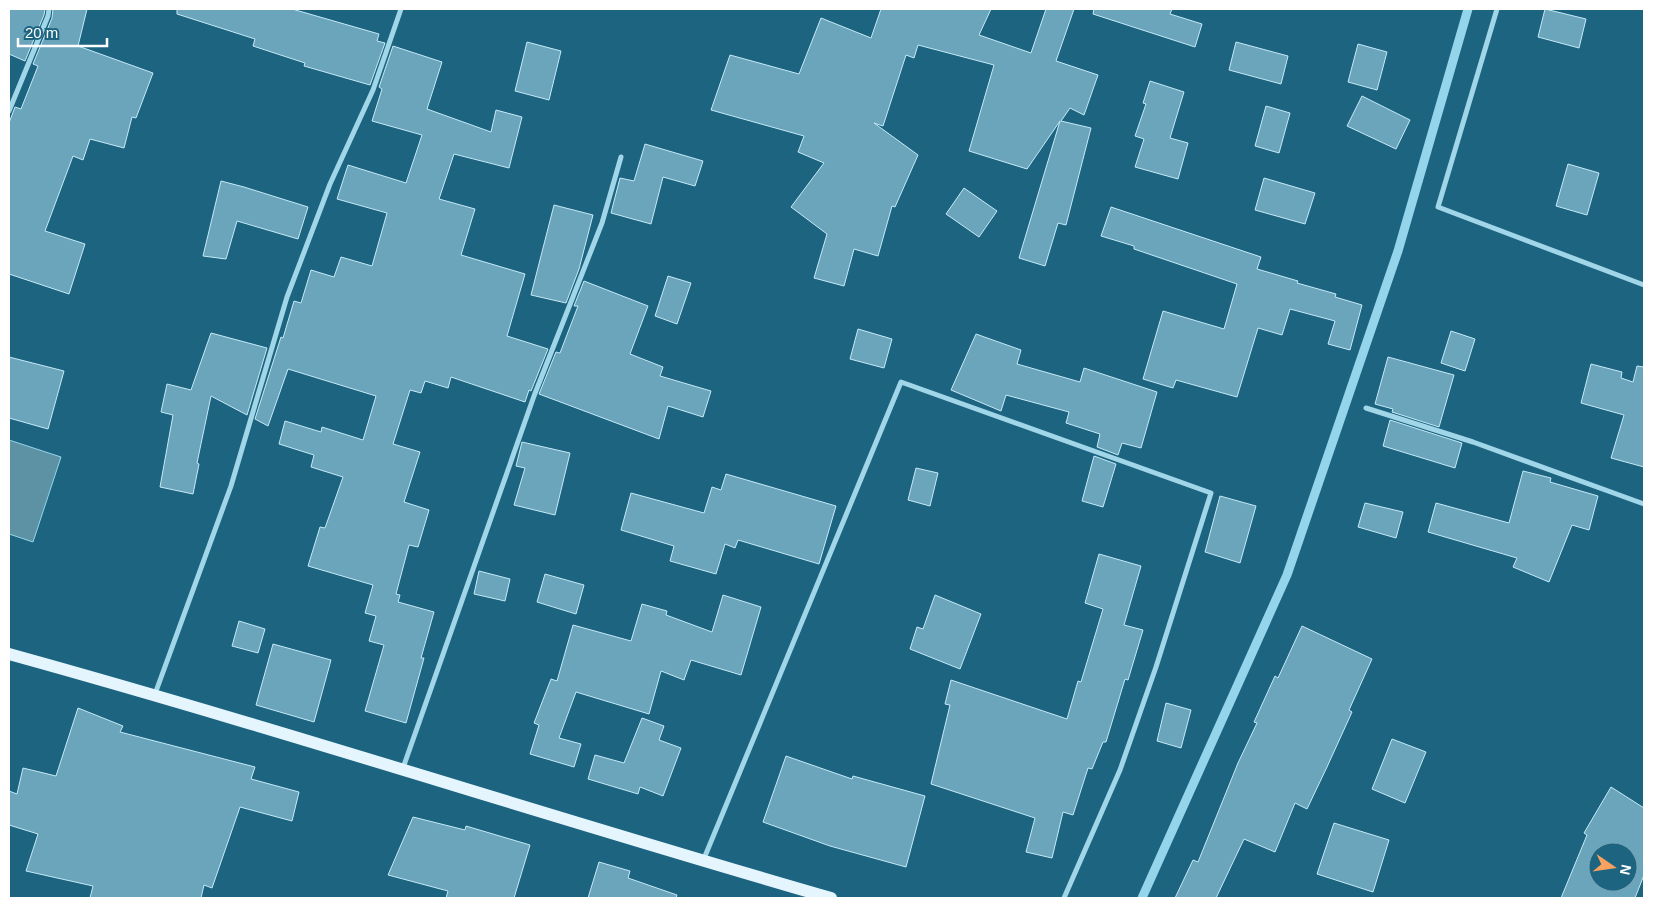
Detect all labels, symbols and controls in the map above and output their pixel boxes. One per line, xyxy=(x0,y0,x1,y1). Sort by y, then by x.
scale bar xyxy=(18,15,106,47)
text: 20 m xyxy=(25,24,58,41)
north arrow xyxy=(1588,842,1638,892)
text: N xyxy=(1617,863,1635,877)

